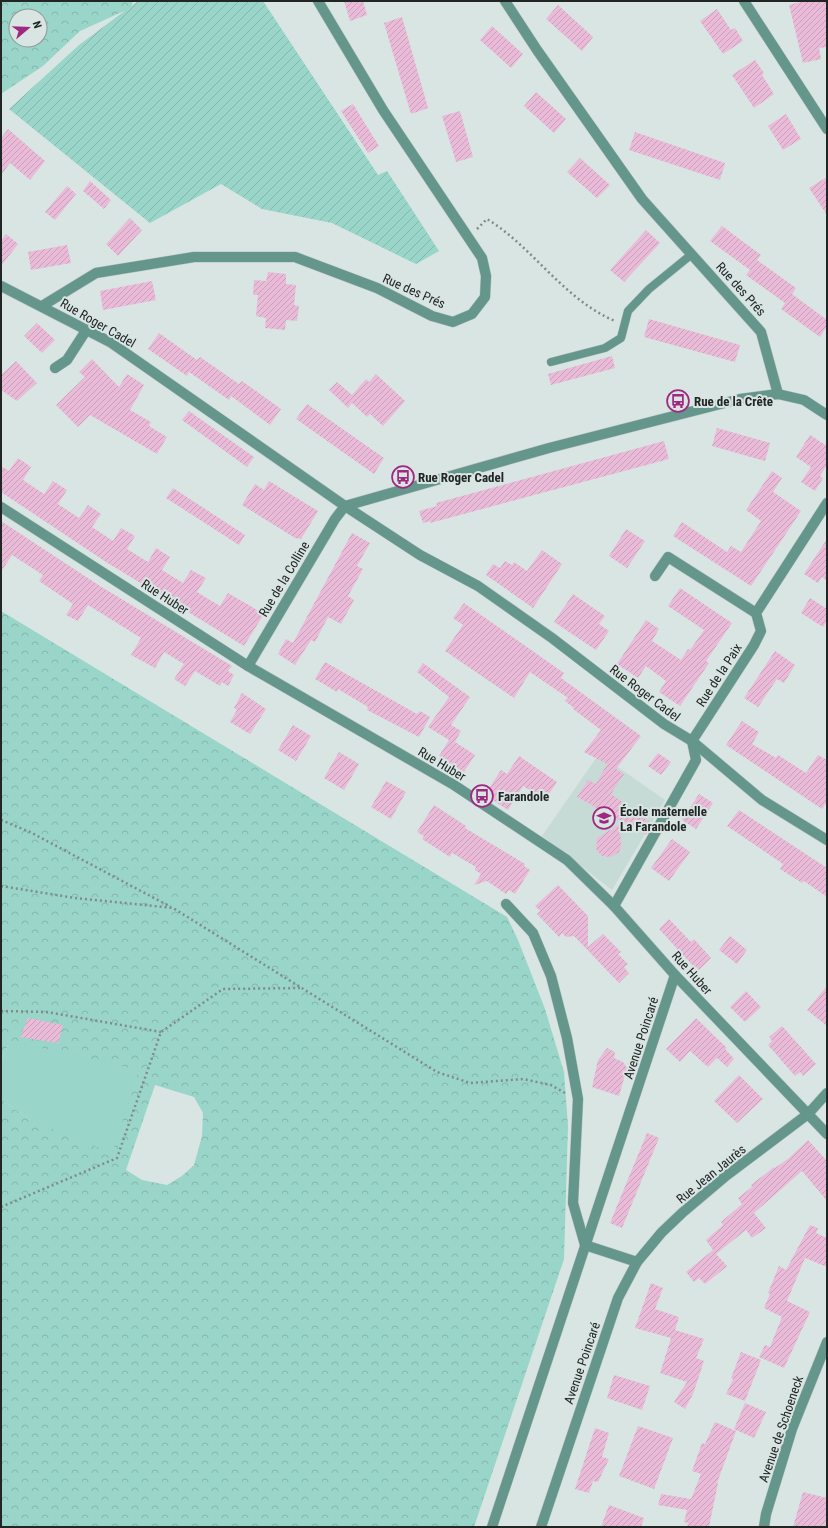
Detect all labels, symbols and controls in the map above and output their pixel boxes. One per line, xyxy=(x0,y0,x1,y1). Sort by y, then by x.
north arrow xyxy=(8,8,48,48)
text: N xyxy=(30,20,44,30)
street label: Rue des Prés xyxy=(713,259,769,319)
street label: Rue des Prés xyxy=(380,271,448,311)
street label: Rue Roger Cadel xyxy=(58,295,138,351)
bus stop icon: Rue de la Crête xyxy=(665,388,691,414)
place label: Rue de la Crête xyxy=(694,394,773,409)
bus stop icon: Rue Roger Cadel xyxy=(390,464,416,490)
place label: Rue Roger Cadel xyxy=(418,470,504,485)
street label: Rue de la Colline xyxy=(256,539,312,619)
street label: Rue Huber xyxy=(139,576,191,618)
street label: Rue de la Paix xyxy=(693,640,745,709)
street label: Rue Roger Cadel xyxy=(607,662,683,724)
street label: Rue Huber xyxy=(415,744,469,784)
bus stop icon: Farandole xyxy=(469,783,495,809)
place label: Farandole xyxy=(498,789,549,804)
place label: École maternelle La Farandole xyxy=(620,804,707,834)
school or university icon: École maternelle La Farandole xyxy=(591,805,617,831)
street label: Rue Huber xyxy=(669,948,715,998)
street label: Avenue Poincaré xyxy=(621,995,661,1081)
street label: Rue Jean Jaurès xyxy=(673,1141,749,1207)
street label: Avenue Poincaré xyxy=(561,1320,603,1406)
street label: Avenue de Schoeneck xyxy=(756,1374,806,1484)

